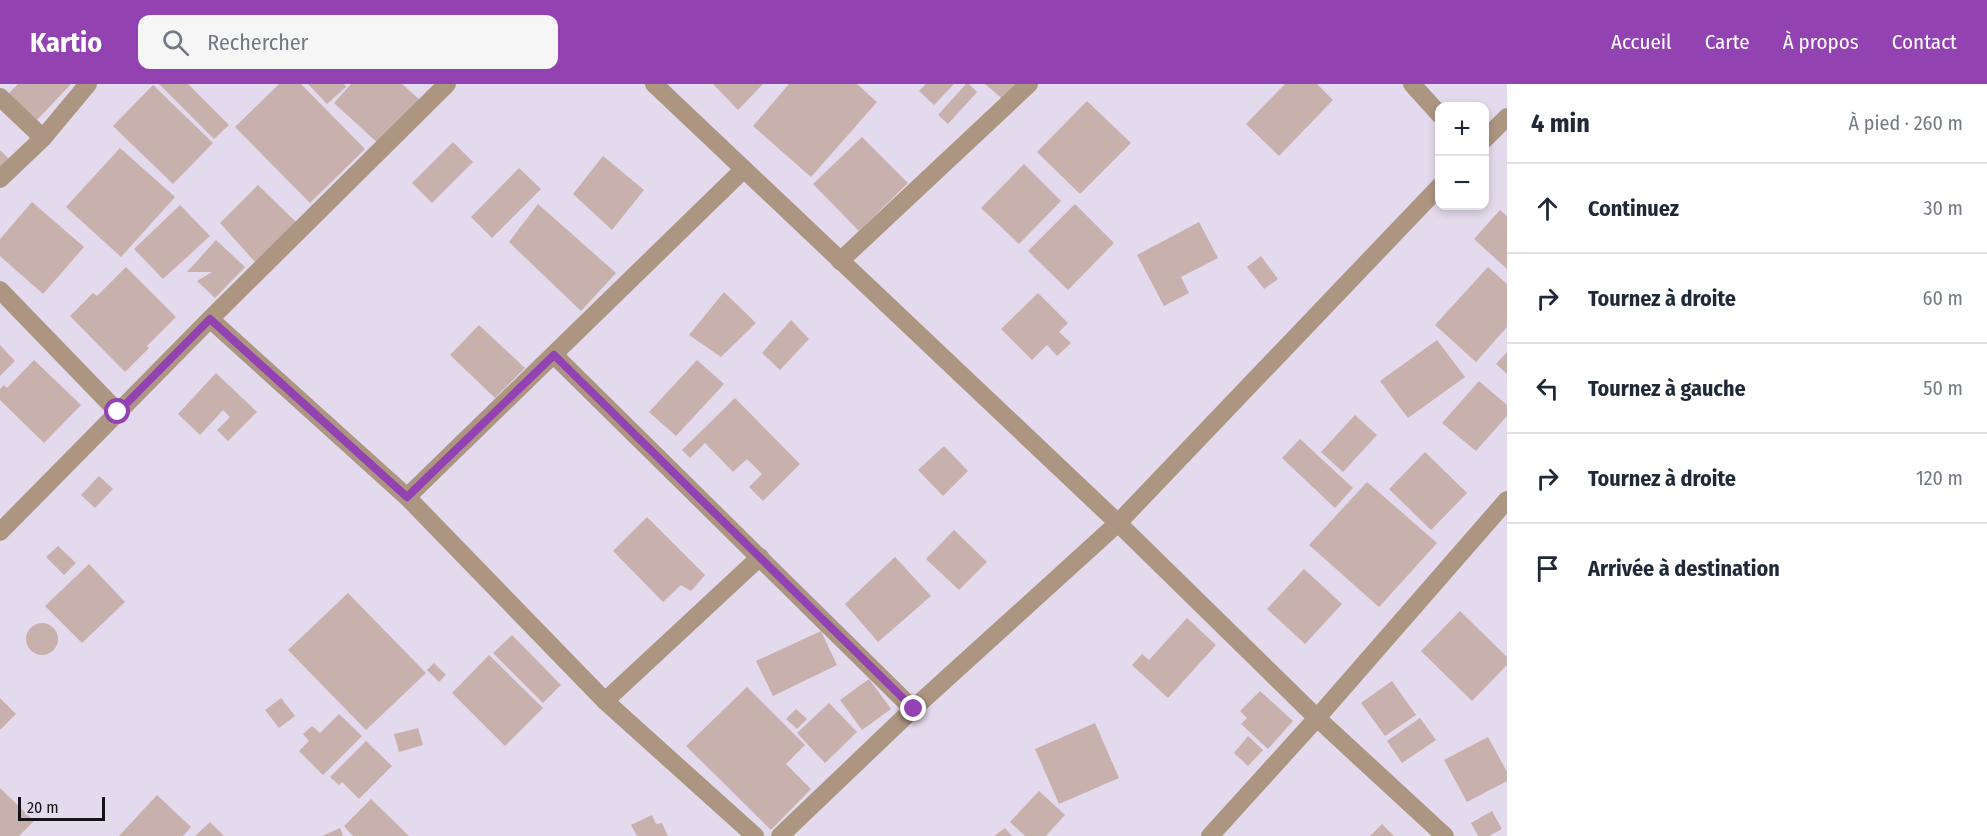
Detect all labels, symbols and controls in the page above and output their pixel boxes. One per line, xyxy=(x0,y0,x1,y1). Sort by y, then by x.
search box xyxy=(138,15,558,69)
text: Kartio xyxy=(30,26,102,59)
icon: search xyxy=(159,26,192,59)
text: Rechercher xyxy=(207,29,308,56)
text: Accueil xyxy=(1611,29,1672,55)
text: Carte xyxy=(1705,29,1750,55)
text: À propos xyxy=(1783,29,1859,55)
text: Contact xyxy=(1892,29,1957,55)
map controls xyxy=(1435,102,1489,210)
button: + xyxy=(1435,102,1489,156)
text: 4 min xyxy=(1531,108,1590,139)
text: À pied · 260 m xyxy=(1849,111,1963,135)
button: − xyxy=(1435,156,1489,210)
icon: ahead xyxy=(1531,192,1564,225)
text: Continuez xyxy=(1588,195,1679,222)
text: 30 m xyxy=(1923,196,1963,220)
icon: right xyxy=(1531,282,1564,315)
text: Tournez à droite xyxy=(1588,285,1736,312)
text: 60 m xyxy=(1923,286,1963,310)
icon: left xyxy=(1531,372,1564,405)
text: Tournez à gauche xyxy=(1588,375,1746,402)
text: 50 m xyxy=(1923,376,1963,400)
route start xyxy=(104,398,130,424)
icon: right xyxy=(1531,462,1564,495)
text: Tournez à droite xyxy=(1588,465,1736,492)
text: 120 m xyxy=(1916,466,1963,490)
icon: arrive xyxy=(1531,552,1564,585)
text: Arrivée à destination xyxy=(1588,555,1780,582)
route end xyxy=(900,695,926,721)
scale bar xyxy=(18,794,105,822)
text: 20 m xyxy=(27,798,58,817)

